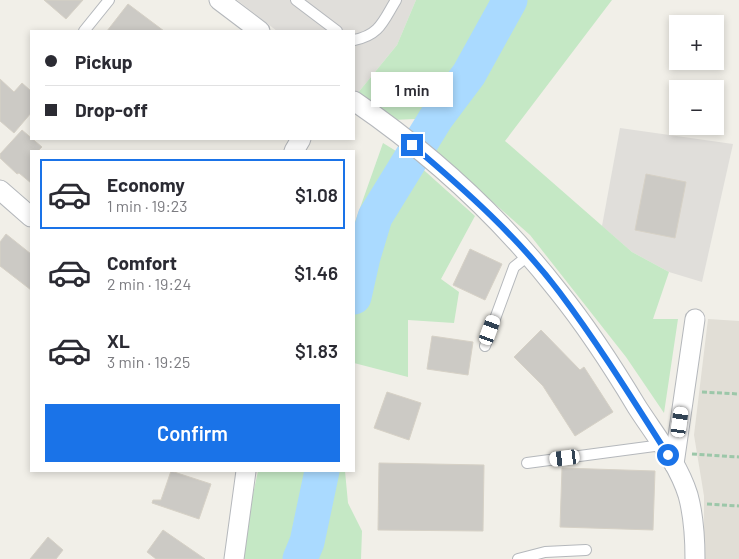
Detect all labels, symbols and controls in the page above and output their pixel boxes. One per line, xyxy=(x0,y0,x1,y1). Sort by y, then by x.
map controls xyxy=(669,15,724,135)
button: + xyxy=(669,15,724,70)
text: Pickup xyxy=(75,50,133,73)
callout: 1 min xyxy=(371,72,453,108)
text: 1 min xyxy=(395,80,429,99)
button: − xyxy=(669,80,724,135)
text: Drop-off xyxy=(75,98,148,121)
route end xyxy=(401,134,423,156)
icon: car xyxy=(47,172,92,217)
text: Economy xyxy=(107,173,185,196)
text: $1.08 xyxy=(295,183,338,206)
text: 1 min · 19:23 xyxy=(107,196,188,215)
icon: car xyxy=(47,250,92,295)
text: Comfort xyxy=(107,251,177,274)
text: $1.46 xyxy=(294,261,338,284)
text: 2 min · 19:24 xyxy=(107,274,191,293)
car xyxy=(477,313,502,347)
icon: car xyxy=(47,328,92,373)
text: XL xyxy=(107,329,130,352)
text: $1.83 xyxy=(295,339,338,362)
text: 3 min · 19:25 xyxy=(107,352,190,371)
button: Confirm xyxy=(45,404,340,462)
car xyxy=(670,406,689,438)
route start xyxy=(657,444,679,466)
car xyxy=(549,449,580,467)

